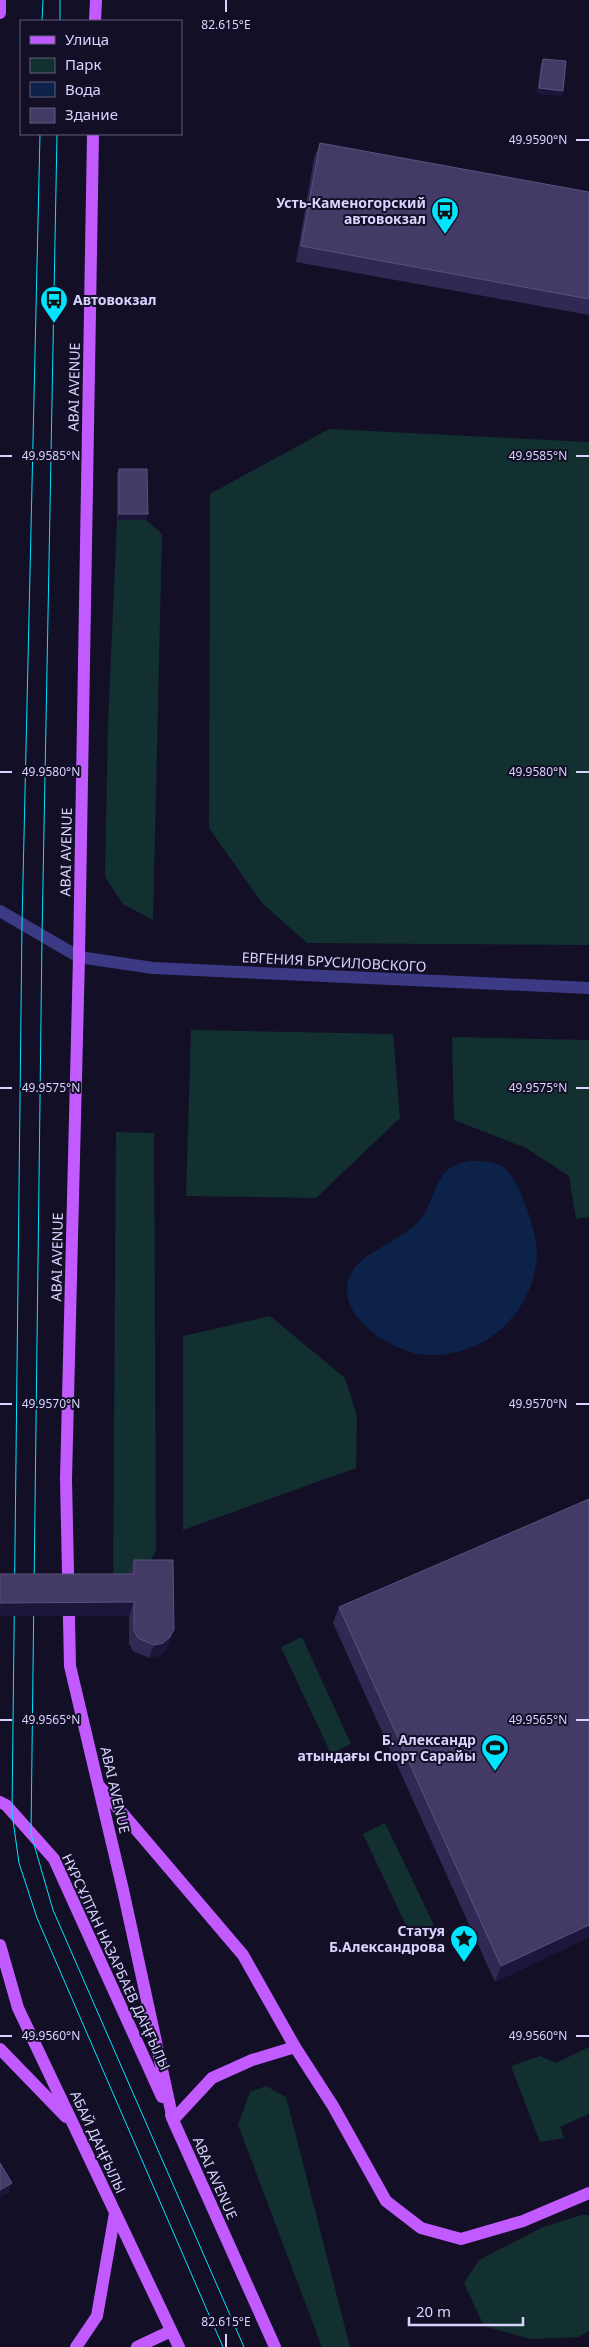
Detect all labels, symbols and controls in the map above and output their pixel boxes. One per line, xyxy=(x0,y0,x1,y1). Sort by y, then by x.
text: 82.615°E xyxy=(201,16,251,33)
legend xyxy=(20,20,182,135)
text: Улица xyxy=(65,29,109,49)
text: Парк xyxy=(65,54,101,74)
text: Вода xyxy=(65,79,101,99)
text: Здание xyxy=(65,104,118,124)
text: 49.9590°N xyxy=(509,131,567,148)
place label: Усть-Каменогорский автовокзал xyxy=(276,193,426,228)
bus stop icon: Усть-Каменогорский автовокзал xyxy=(430,196,460,235)
bus stop icon: Автовокзал xyxy=(39,285,69,324)
place label: Автовокзал xyxy=(73,290,156,309)
street label: ABAI AVENUE xyxy=(63,343,84,431)
text: 49.9585°N xyxy=(22,447,80,464)
text: 49.9585°N xyxy=(509,447,567,464)
text: 49.9580°N xyxy=(22,763,80,780)
text: 49.9580°N xyxy=(509,763,567,780)
street label: ABAI AVENUE xyxy=(55,808,76,896)
street label: ЕВГЕНИЯ БРУСИЛОВСКОГО xyxy=(241,947,427,976)
text: 49.9575°N xyxy=(22,1079,80,1096)
text: 49.9575°N xyxy=(509,1079,567,1096)
street label: ABAI AVENUE xyxy=(46,1213,67,1301)
text: 49.9570°N xyxy=(22,1395,80,1412)
text: 49.9570°N xyxy=(509,1395,567,1412)
text: 49.9565°N xyxy=(22,1711,80,1728)
text: 49.9565°N xyxy=(509,1711,567,1728)
place label: Б. Александр атындағы Спорт Сарайы xyxy=(298,1730,476,1765)
sports icon: Б. Александр атындағы Спорт Сарайы xyxy=(480,1733,510,1772)
street label: ABAI AVENUE xyxy=(96,1745,135,1835)
street label: НҰРСҰЛТАН НАЗАРБАЕВ ДАҢҒЫЛЫ xyxy=(58,1850,175,2073)
place label: Статуя Б.Александрова xyxy=(329,1921,445,1956)
place icon: Статуя Б.Александрова xyxy=(449,1924,479,1963)
text: 49.9560°N xyxy=(22,2027,80,2044)
text: 49.9560°N xyxy=(509,2027,567,2044)
street label: АБАЙ ДАҢҒЫЛЫ xyxy=(66,2087,131,2196)
street label: ABAI AVENUE xyxy=(189,2133,242,2222)
scale bar xyxy=(409,2294,523,2326)
text: 20 m xyxy=(416,2301,451,2321)
text: 82.615°E xyxy=(201,2313,251,2330)

